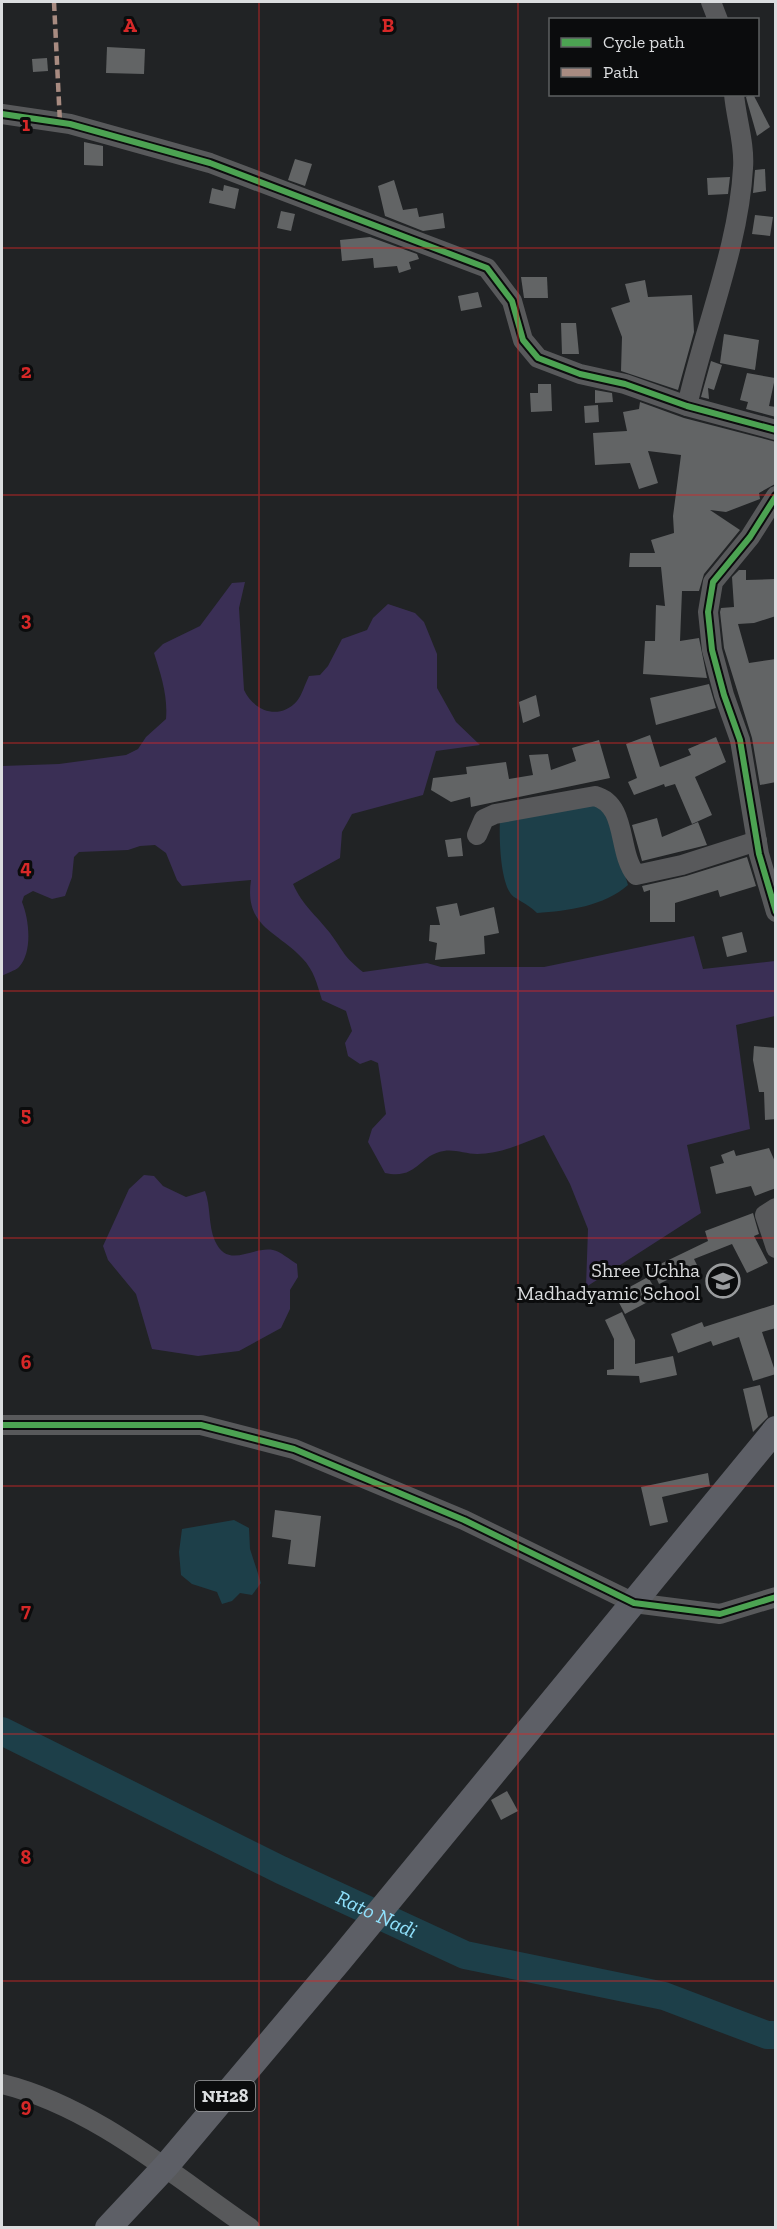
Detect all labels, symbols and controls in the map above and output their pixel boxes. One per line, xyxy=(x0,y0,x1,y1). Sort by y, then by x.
text: A xyxy=(123,13,137,37)
text: B xyxy=(382,13,394,37)
legend xyxy=(549,18,759,96)
text: Cycle path xyxy=(603,31,685,53)
text: Path xyxy=(603,61,639,83)
text: 1 xyxy=(22,112,30,136)
text: 2 xyxy=(21,359,32,383)
text: 3 xyxy=(21,607,32,631)
text: 4 xyxy=(20,855,32,879)
text: 5 xyxy=(21,1102,31,1126)
place label: Shree Uchha Madhadyamic School xyxy=(517,1258,700,1305)
school or university icon: Shree Uchha Madhadyamic School xyxy=(705,1263,741,1299)
text: 6 xyxy=(21,1350,32,1374)
text: 7 xyxy=(21,1598,31,1622)
text: 8 xyxy=(21,1845,32,1869)
water label: Rato Nadi xyxy=(332,1884,421,1943)
road number: NH28 xyxy=(195,2081,255,2111)
text: 9 xyxy=(21,2093,32,2117)

